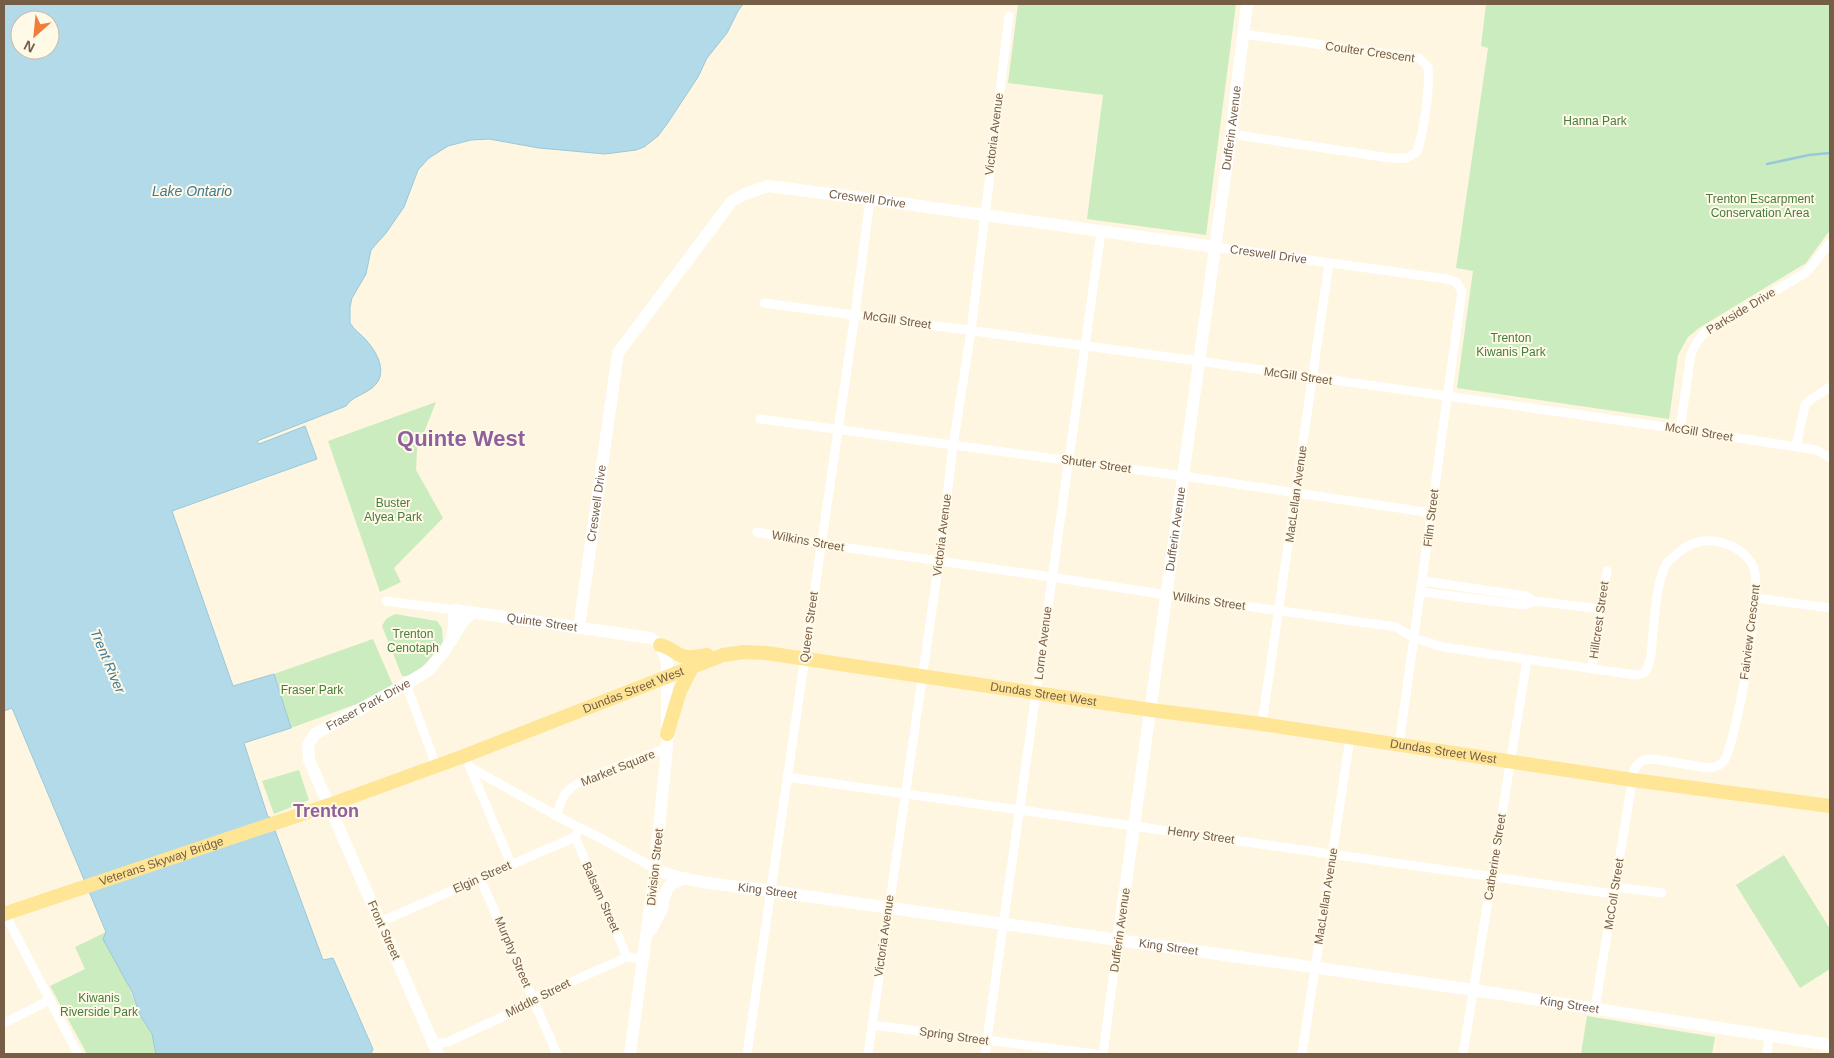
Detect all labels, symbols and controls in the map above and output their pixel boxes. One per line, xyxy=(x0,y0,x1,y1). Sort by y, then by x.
north arrow xyxy=(10,10,60,60)
text: N xyxy=(21,37,37,56)
street label: Coulter Crescent xyxy=(1324,39,1416,65)
street label: Dufferin Avenue xyxy=(1219,85,1244,171)
street label: Victoria Avenue xyxy=(982,92,1006,176)
park label: Hanna Park xyxy=(1563,114,1628,128)
water label: Lake Ontario xyxy=(152,183,232,199)
street label: Creswell Drive xyxy=(828,187,907,211)
park label: Trenton Escarpment Conservation Area xyxy=(1706,192,1815,220)
street label: Creswell Drive xyxy=(1229,242,1308,267)
street label: Parkside Drive xyxy=(1704,285,1778,337)
street label: McGill Street xyxy=(862,308,933,332)
park label: Trenton Kiwanis Park xyxy=(1476,331,1547,359)
street label: McGill Street xyxy=(1263,364,1334,388)
street label: McGill Street xyxy=(1664,420,1735,444)
district label: Quinte West xyxy=(397,426,526,451)
street label: MacLellan Avenue xyxy=(1282,444,1310,543)
street label: Shuter Street xyxy=(1060,452,1133,476)
street label: Creswell Drive xyxy=(584,464,609,543)
street label: Dufferin Avenue xyxy=(1163,486,1189,572)
street label: Film Street xyxy=(1421,488,1442,548)
street label: Victoria Avenue xyxy=(930,493,954,577)
park label: Buster Alyea Park xyxy=(364,496,423,524)
street label: Wilkins Street xyxy=(771,528,846,554)
street label: Hillcrest Street xyxy=(1587,580,1611,660)
street label: Fairview Crescent xyxy=(1737,583,1763,681)
street label: Wilkins Street xyxy=(1172,589,1247,613)
street label: Queen Street xyxy=(797,590,821,663)
street label: Lorne Avenue xyxy=(1032,605,1054,681)
street label: Quinte Street xyxy=(506,610,579,634)
water label: Trent River xyxy=(87,626,129,697)
park label: Trenton Cenotaph xyxy=(387,627,439,655)
street label: Dundas Street West xyxy=(581,664,686,716)
street label: Fraser Park Drive xyxy=(324,676,413,733)
street label: Dundas Street West xyxy=(989,679,1098,709)
park label: Fraser Park xyxy=(281,683,344,697)
street label: Dundas Street West xyxy=(1389,736,1498,766)
street label: Market Square xyxy=(579,747,657,789)
district label: Trenton xyxy=(293,801,359,821)
street label: Catherine Street xyxy=(1481,812,1509,901)
street label: Henry Street xyxy=(1167,823,1236,847)
street label: Division Street xyxy=(644,827,666,906)
street label: Veterans Skyway Bridge xyxy=(97,834,226,889)
street label: MacLellan Avenue xyxy=(1311,846,1341,945)
street label: McColl Street xyxy=(1601,857,1627,931)
street label: Elgin Street xyxy=(451,858,514,896)
street label: Balsam Street xyxy=(579,860,623,935)
street label: King Street xyxy=(737,880,799,902)
street label: Dufferin Avenue xyxy=(1107,887,1133,973)
street label: Victoria Avenue xyxy=(871,894,897,978)
street label: Front Street xyxy=(365,898,404,962)
street label: Murphy Street xyxy=(492,915,534,990)
street label: King Street xyxy=(1138,936,1200,958)
street label: Middle Street xyxy=(503,975,573,1020)
park label: Kiwanis Riverside Park xyxy=(60,991,139,1019)
street label: King Street xyxy=(1539,993,1601,1016)
street label: Spring Street xyxy=(918,1024,990,1048)

